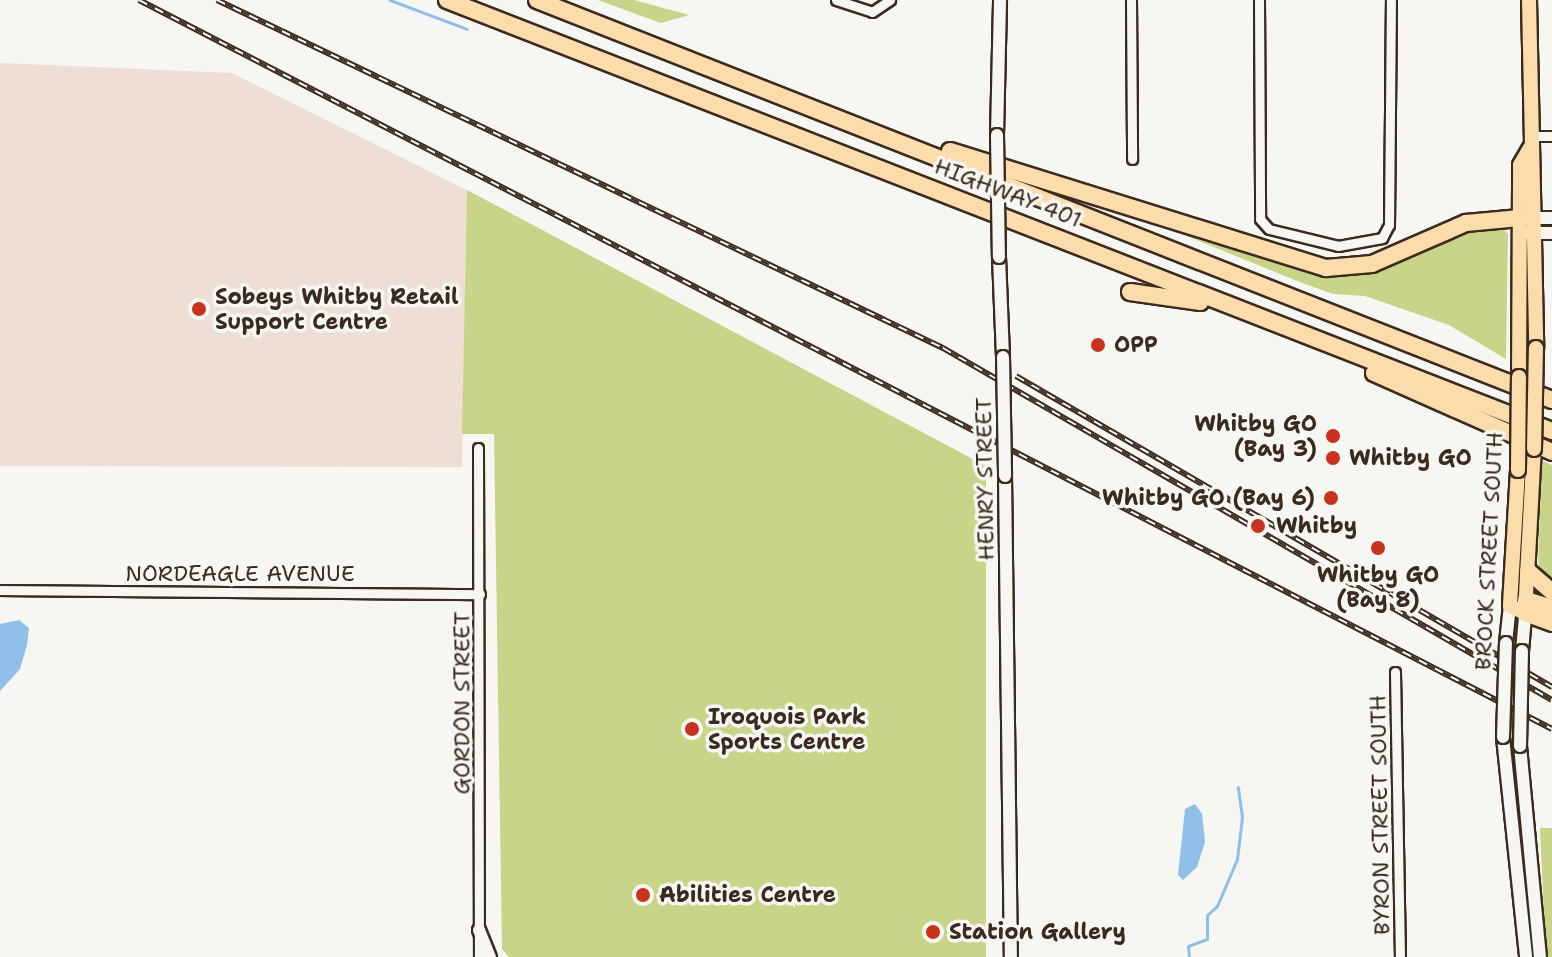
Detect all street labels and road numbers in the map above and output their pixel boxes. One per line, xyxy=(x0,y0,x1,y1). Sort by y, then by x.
street label: HIGHWAY 401 xyxy=(931,153,1085,233)
street label: HENRY STREET xyxy=(970,397,1000,561)
street label: BROCK STREET SOUTH xyxy=(1470,431,1508,671)
street label: NORDEAGLE AVENUE xyxy=(125,561,355,587)
street label: GORDON STREET xyxy=(449,611,475,795)
street label: BYRON STREET SOUTH xyxy=(1365,695,1395,935)

